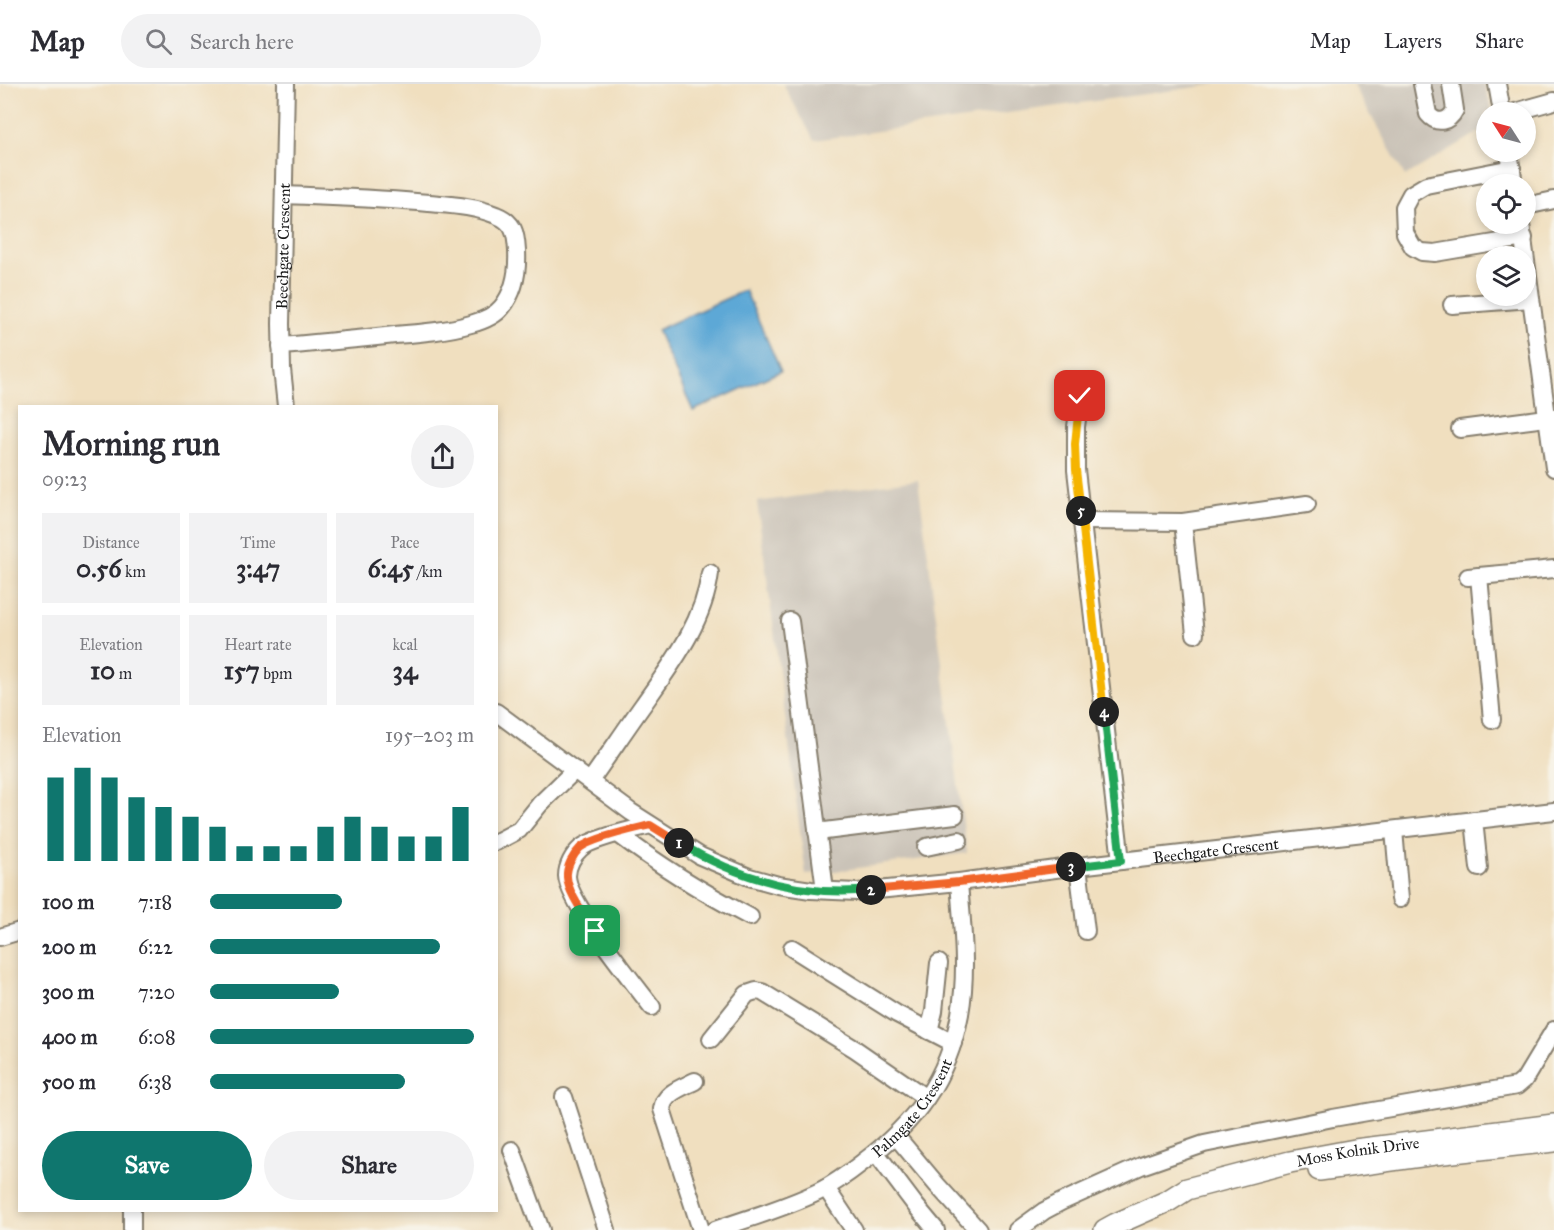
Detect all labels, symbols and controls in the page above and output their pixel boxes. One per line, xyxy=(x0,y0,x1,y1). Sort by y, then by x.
search box xyxy=(121,14,541,68)
text: Map xyxy=(30,24,85,59)
icon: search xyxy=(142,25,175,58)
text: Search here xyxy=(190,28,294,55)
text: Map xyxy=(1310,28,1351,54)
text: Layers xyxy=(1384,28,1442,54)
text: Share xyxy=(1475,28,1524,54)
north arrow xyxy=(1476,102,1536,162)
map controls xyxy=(1476,102,1536,306)
button: locate xyxy=(1476,174,1536,234)
street label: Beechgate Crescent xyxy=(272,182,294,310)
button: layers xyxy=(1476,246,1536,306)
pin xyxy=(1054,370,1105,421)
icon: check xyxy=(1063,379,1096,412)
text: Morning run xyxy=(42,424,220,464)
button: share xyxy=(411,425,474,488)
text: 09:23 xyxy=(42,467,87,491)
pin: 5 xyxy=(1066,496,1096,526)
text: 5 xyxy=(1077,501,1085,520)
text: Distance xyxy=(82,533,140,552)
text: Time xyxy=(240,533,276,552)
text: Pace xyxy=(390,533,420,552)
text: 0.56 xyxy=(76,552,122,584)
text: 3:47 xyxy=(236,552,280,584)
text: 6:45 xyxy=(367,552,414,584)
text: km xyxy=(122,562,146,581)
text: /km xyxy=(414,562,443,581)
text: Elevation xyxy=(79,635,143,654)
text: Heart rate xyxy=(224,635,292,654)
text: kcal xyxy=(392,635,418,654)
text: 10 xyxy=(90,654,115,686)
text: 157 xyxy=(224,654,260,686)
text: 34 xyxy=(393,654,417,686)
text: m xyxy=(115,664,132,683)
text: bpm xyxy=(260,664,292,683)
pin: 4 xyxy=(1089,697,1119,727)
text: 4 xyxy=(1100,702,1108,721)
text: Elevation xyxy=(42,723,121,747)
text: 195–203 m xyxy=(385,723,474,747)
pin: 1 xyxy=(664,828,694,858)
text: 1 xyxy=(676,833,682,852)
street label: Beechgate Crescent xyxy=(1152,834,1280,867)
pin: 3 xyxy=(1056,852,1086,882)
text: 3 xyxy=(1068,857,1074,876)
pin: 2 xyxy=(856,875,886,905)
text: 2 xyxy=(867,880,875,899)
text: 100 m xyxy=(42,890,94,914)
text: 7:18 xyxy=(138,890,172,914)
pin xyxy=(569,905,620,956)
icon: arrive xyxy=(578,914,611,947)
text: 200 m xyxy=(42,935,96,959)
text: 6:22 xyxy=(138,935,173,959)
text: 300 m xyxy=(42,980,94,1004)
text: 7:20 xyxy=(138,980,175,1004)
text: 400 m xyxy=(42,1025,98,1049)
text: 6:08 xyxy=(138,1025,176,1049)
street label: Palmgate Crescent xyxy=(868,1056,956,1161)
text: 500 m xyxy=(42,1070,96,1094)
text: 6:38 xyxy=(138,1070,172,1094)
button: Save xyxy=(42,1131,252,1200)
button: Share xyxy=(264,1131,474,1200)
street label: Moss Kolnik Drive xyxy=(1295,1133,1421,1171)

